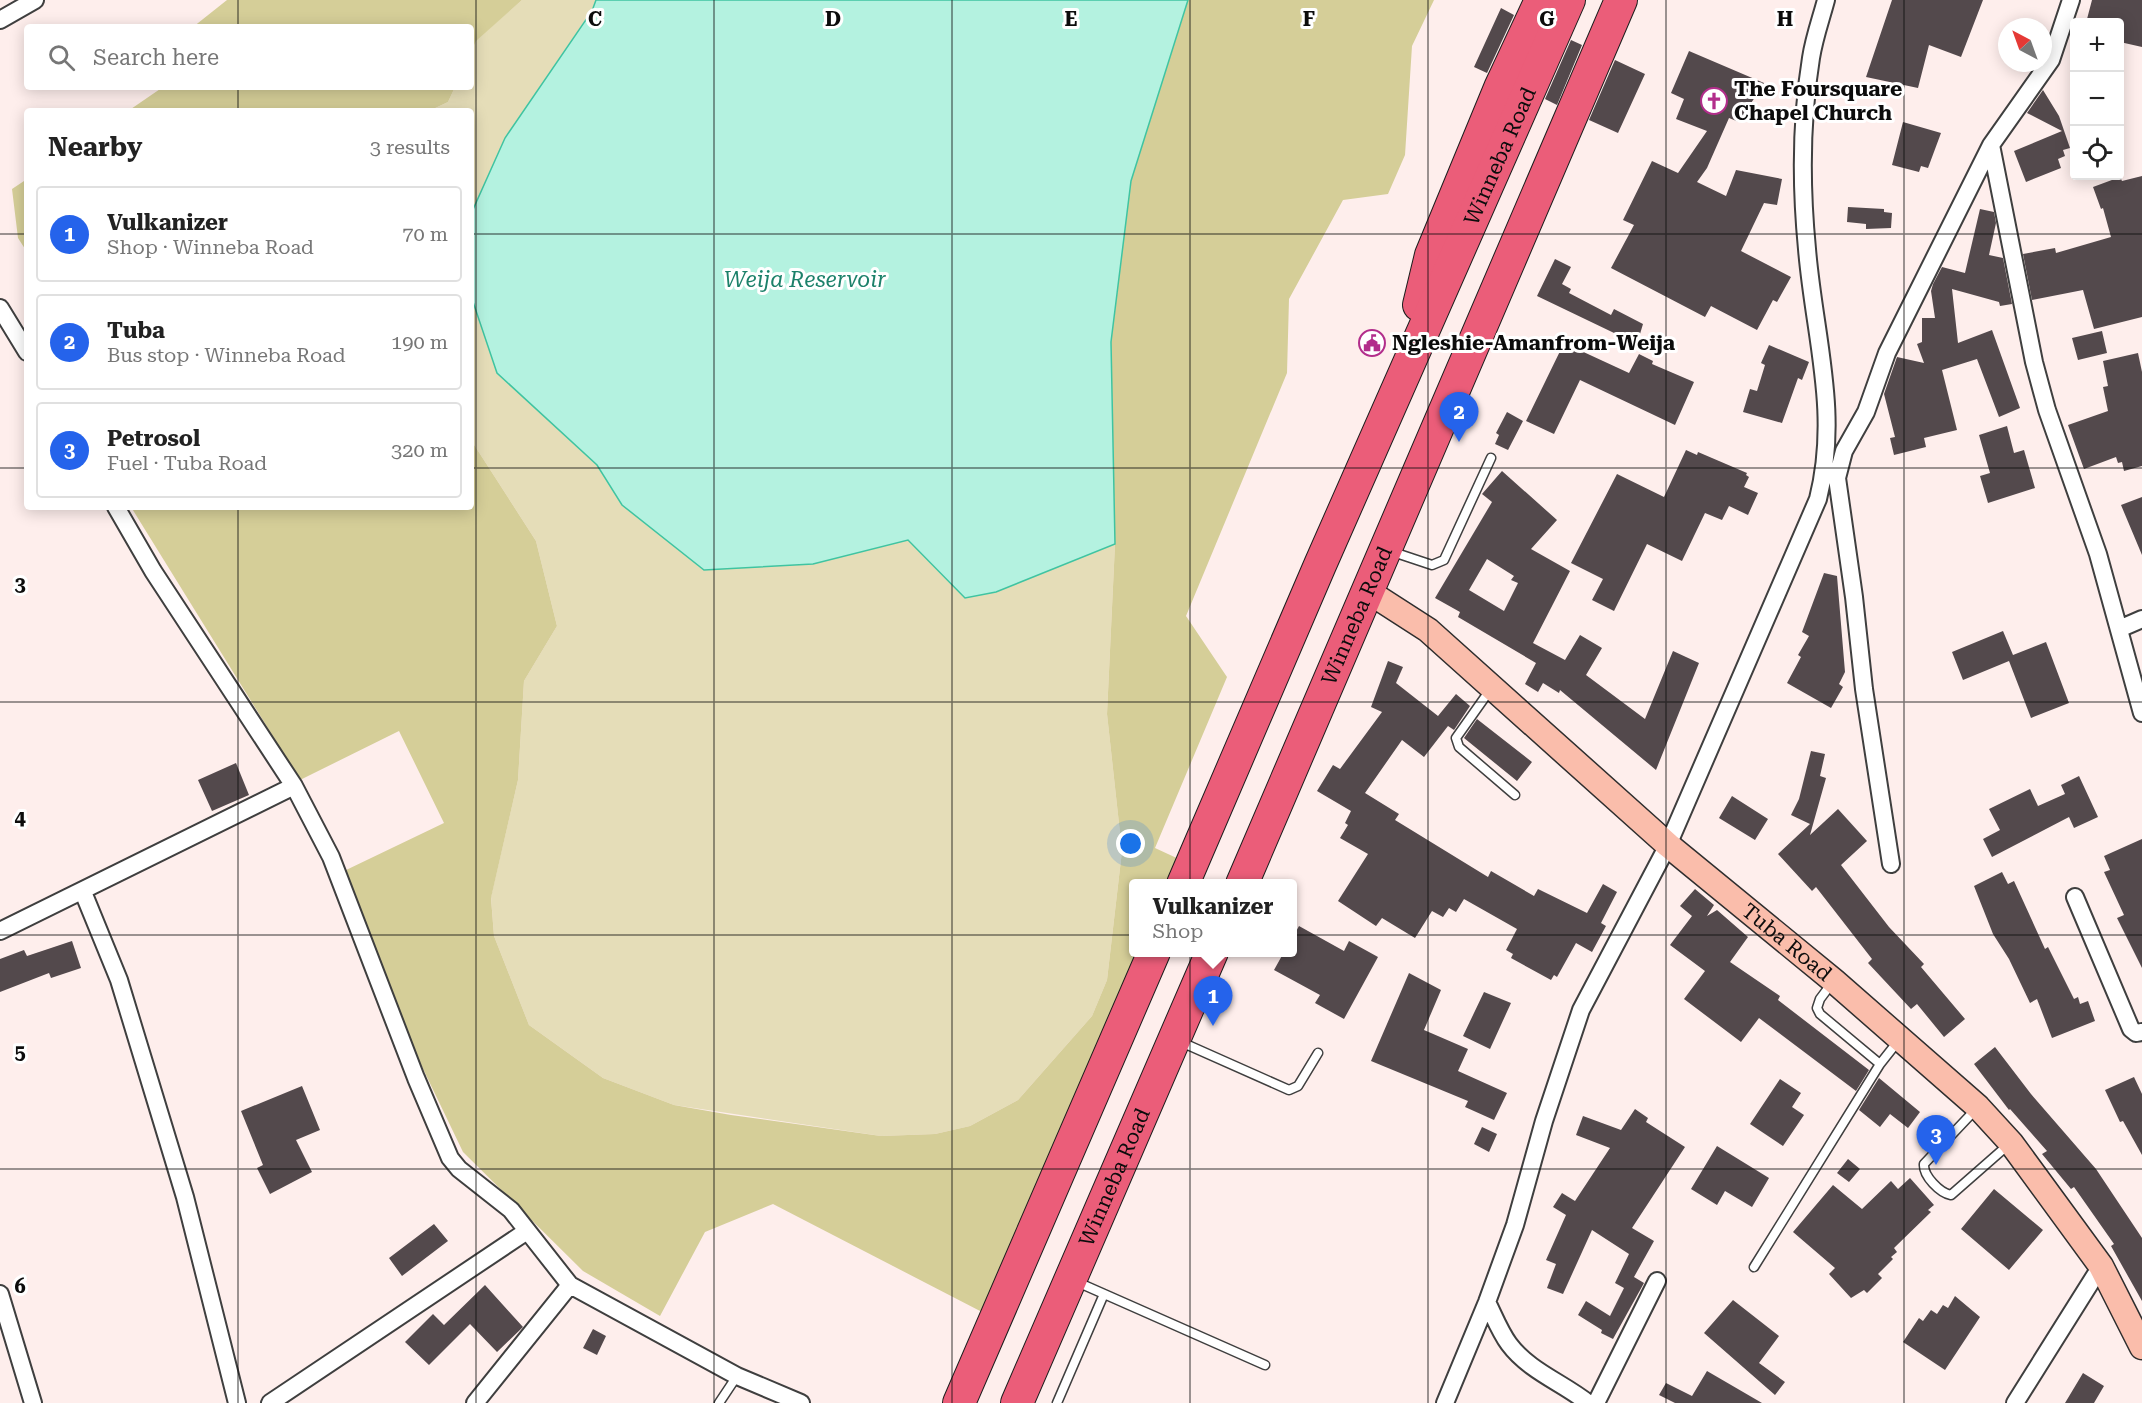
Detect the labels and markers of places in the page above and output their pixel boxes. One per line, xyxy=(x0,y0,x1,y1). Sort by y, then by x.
place label: The Foursquare Chapel Church xyxy=(1734,77,1902,125)
church icon: The Foursquare Chapel Church xyxy=(1699,86,1729,116)
public building icon: Ngleshie-Amanfrom-Weija xyxy=(1357,328,1387,358)
place label: Ngleshie-Amanfrom-Weija xyxy=(1392,331,1676,355)
pin: 2 xyxy=(1440,392,1478,442)
pin: 1 xyxy=(1194,976,1232,1026)
pin: 3 xyxy=(1916,1116,1956,1165)

